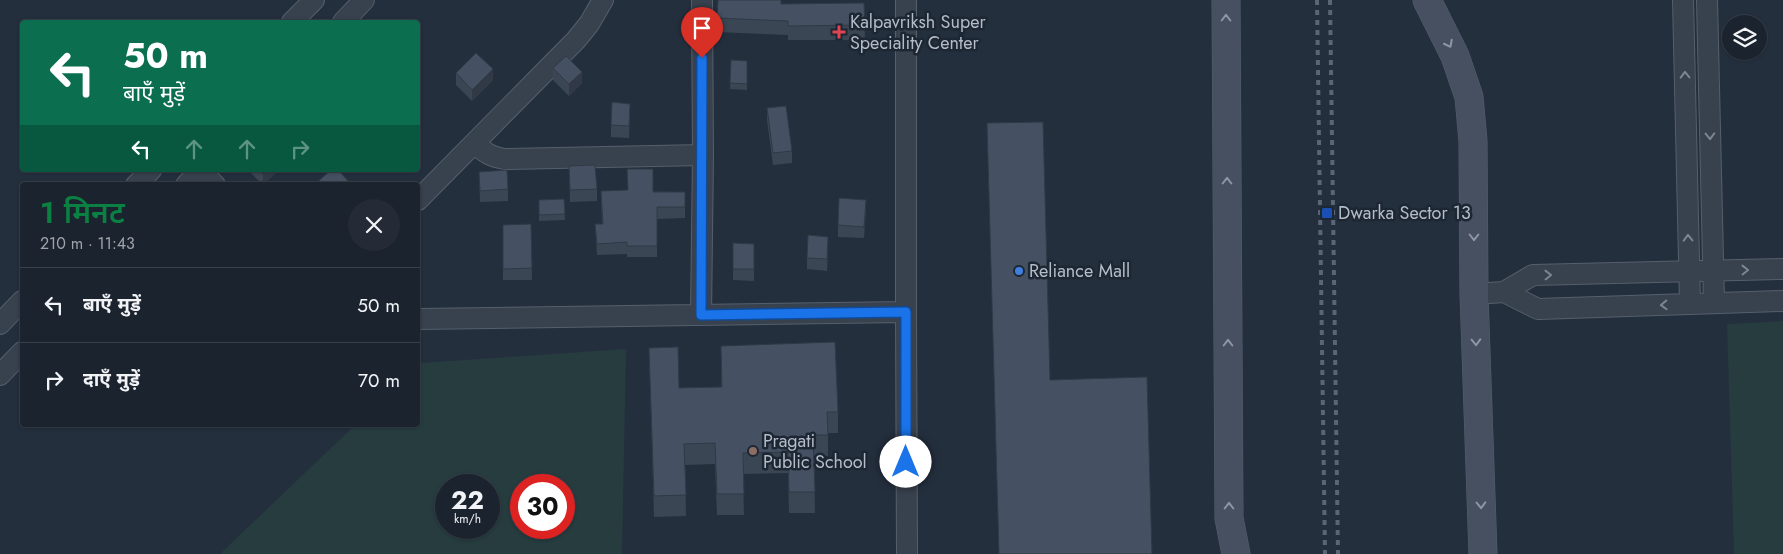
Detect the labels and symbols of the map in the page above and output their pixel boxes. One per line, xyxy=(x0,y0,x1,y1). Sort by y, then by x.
pin xyxy=(681,7,723,58)
place label: Kalpavriksh Super Speciality Center xyxy=(850,9,986,56)
one-way arrow xyxy=(1221,14,1231,22)
marker: Kalpavriksh Super Speciality Center xyxy=(832,25,846,39)
one-way arrow xyxy=(1443,38,1453,47)
one-way arrow xyxy=(1680,71,1690,78)
one-way arrow xyxy=(1705,132,1715,140)
one-way arrow xyxy=(1222,177,1232,184)
place label: Dwarka Sector 13 xyxy=(1338,200,1471,226)
marker: Dwarka Sector 13 xyxy=(1320,206,1334,220)
one-way arrow xyxy=(1683,233,1694,241)
one-way arrow xyxy=(1469,234,1479,241)
place label: Reliance Mall xyxy=(1029,258,1130,284)
marker: Reliance Mall xyxy=(1013,265,1025,277)
one-way arrow xyxy=(1742,265,1750,275)
one-way arrow xyxy=(1544,270,1552,280)
one-way arrow xyxy=(1660,299,1668,310)
one-way arrow xyxy=(1223,339,1233,347)
one-way arrow xyxy=(1471,339,1481,347)
place label: Pragati Public School xyxy=(763,428,867,475)
position arrow xyxy=(879,435,931,487)
marker: Pragati Public School xyxy=(747,445,759,457)
speed limit sign: 30 xyxy=(510,474,575,539)
one-way arrow xyxy=(1476,501,1487,509)
one-way arrow xyxy=(1224,502,1234,510)

